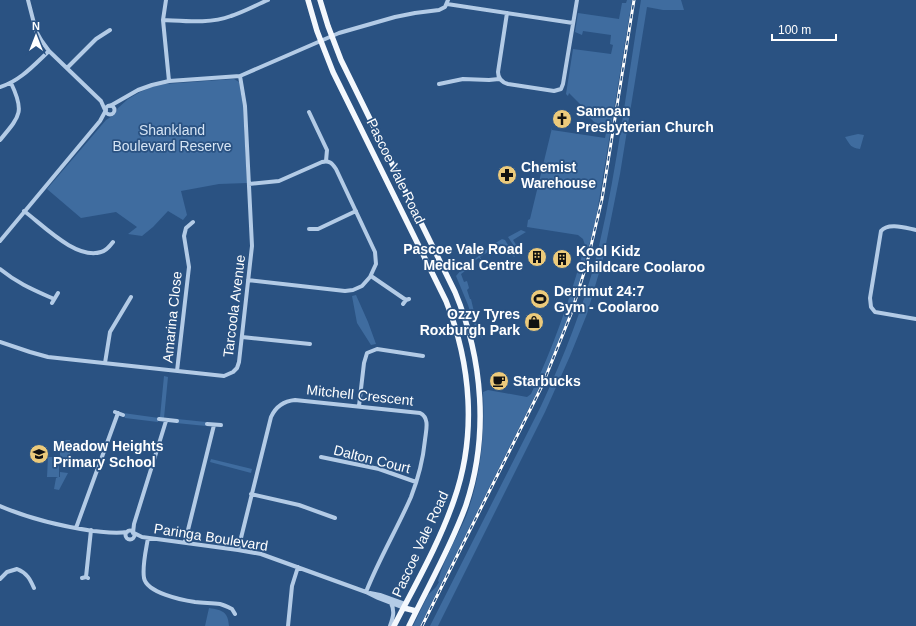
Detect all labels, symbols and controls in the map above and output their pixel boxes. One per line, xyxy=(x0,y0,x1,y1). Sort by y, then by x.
north arrow xyxy=(16,16,56,56)
scale bar xyxy=(772,16,836,42)
text: N xyxy=(32,20,40,32)
text: 100 m xyxy=(778,23,811,37)
place label: Samoan Presbyterian Church xyxy=(576,103,714,135)
church icon: Samoan Presbyterian Church xyxy=(551,108,573,130)
street label: Pascoe Vale Road xyxy=(364,116,428,226)
park label: Shankland Boulevard Reserve xyxy=(112,122,232,154)
place label: Chemist Warehouse xyxy=(521,159,596,191)
pharmacy icon: Chemist Warehouse xyxy=(496,164,518,186)
place label: Pascoe Vale Road Medical Centre xyxy=(403,241,523,273)
place label: Kool Kidz Childcare Coolaroo xyxy=(576,243,705,275)
building icon: Pascoe Vale Road Medical Centre xyxy=(526,246,548,268)
building icon: Kool Kidz Childcare Coolaroo xyxy=(551,248,573,270)
street label: Tarcoola Avenue xyxy=(220,254,248,358)
street label: Amarina Close xyxy=(159,270,185,363)
place label: Derrimut 24:7 Gym - Coolaroo xyxy=(554,283,659,315)
sports icon: Derrimut 24:7 Gym - Coolaroo xyxy=(529,288,551,310)
place label: Ozzy Tyres Roxburgh Park xyxy=(420,306,520,338)
shop icon: Ozzy Tyres Roxburgh Park xyxy=(523,311,545,333)
cafe icon: Starbucks xyxy=(488,370,510,392)
place label: Starbucks xyxy=(513,373,581,389)
street label: Mitchell Crescent xyxy=(306,381,414,409)
place label: Meadow Heights Primary School xyxy=(53,438,164,470)
street label: Dalton Court xyxy=(332,442,412,476)
school or university icon: Meadow Heights Primary School xyxy=(28,443,50,465)
street label: Pascoe Vale Road xyxy=(388,489,452,599)
street label: Paringa Boulevard xyxy=(153,520,269,554)

